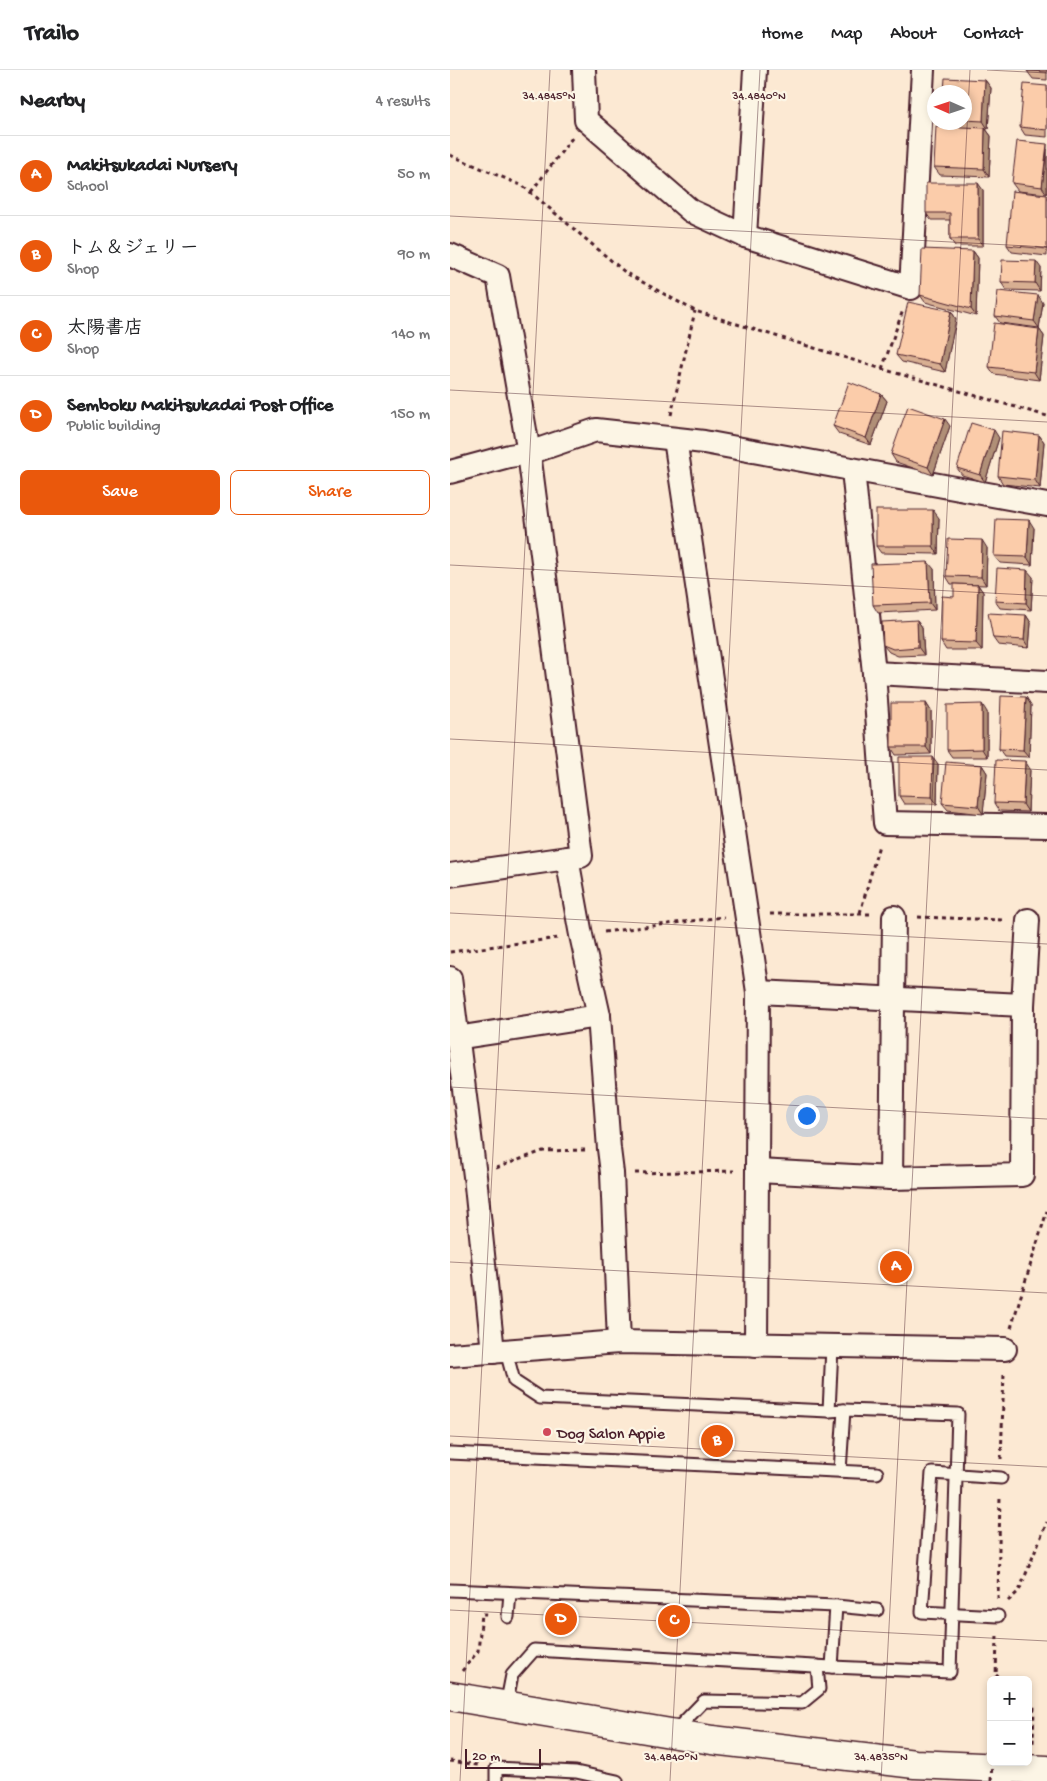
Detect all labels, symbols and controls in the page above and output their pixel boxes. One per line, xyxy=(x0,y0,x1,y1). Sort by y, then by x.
text: Trailo xyxy=(25,20,79,49)
text: Home xyxy=(761,24,803,45)
text: Map xyxy=(831,24,862,45)
text: About xyxy=(890,24,936,45)
text: Contact xyxy=(964,24,1022,45)
north arrow xyxy=(927,85,972,130)
text: Nearby xyxy=(20,90,85,115)
text: 34.4845°N xyxy=(521,90,576,104)
text: 34.4840°N xyxy=(731,90,786,104)
text: 4 results xyxy=(375,93,430,112)
text: Makitsukadai Nursery xyxy=(67,155,237,178)
text: A xyxy=(31,166,41,185)
text: 50 m xyxy=(397,166,430,185)
text: School xyxy=(67,178,109,197)
text: トム＆ジェリー xyxy=(67,238,198,261)
text: B xyxy=(32,246,40,265)
text: 90 m xyxy=(398,246,430,265)
text: Shop xyxy=(67,261,99,280)
text: 太陽書店 xyxy=(67,318,143,341)
text: C xyxy=(32,326,40,345)
text: 140 m xyxy=(392,326,430,345)
text: Shop xyxy=(67,341,99,360)
text: Semboku Makitsukadai Post Office xyxy=(67,395,333,418)
text: D xyxy=(31,406,41,425)
text: 150 m xyxy=(391,406,430,425)
text: Public building xyxy=(67,418,161,437)
button: Save xyxy=(20,470,220,515)
button: Share xyxy=(230,470,430,515)
your location xyxy=(794,1103,820,1129)
pin: A xyxy=(880,1248,912,1286)
pin: B xyxy=(701,1422,733,1460)
marker: Dog Salon Appie xyxy=(541,1426,553,1438)
place label: Dog Salon Appie xyxy=(556,1426,666,1445)
pin: D xyxy=(545,1600,577,1638)
pin: C xyxy=(658,1602,690,1640)
map controls xyxy=(987,1676,1032,1766)
button: + xyxy=(987,1676,1032,1721)
button: − xyxy=(987,1721,1032,1766)
scale bar xyxy=(465,1746,541,1769)
text: 20 m xyxy=(472,1749,500,1766)
text: 34.4840°N xyxy=(643,1751,698,1765)
text: 34.4835°N xyxy=(853,1751,908,1765)

